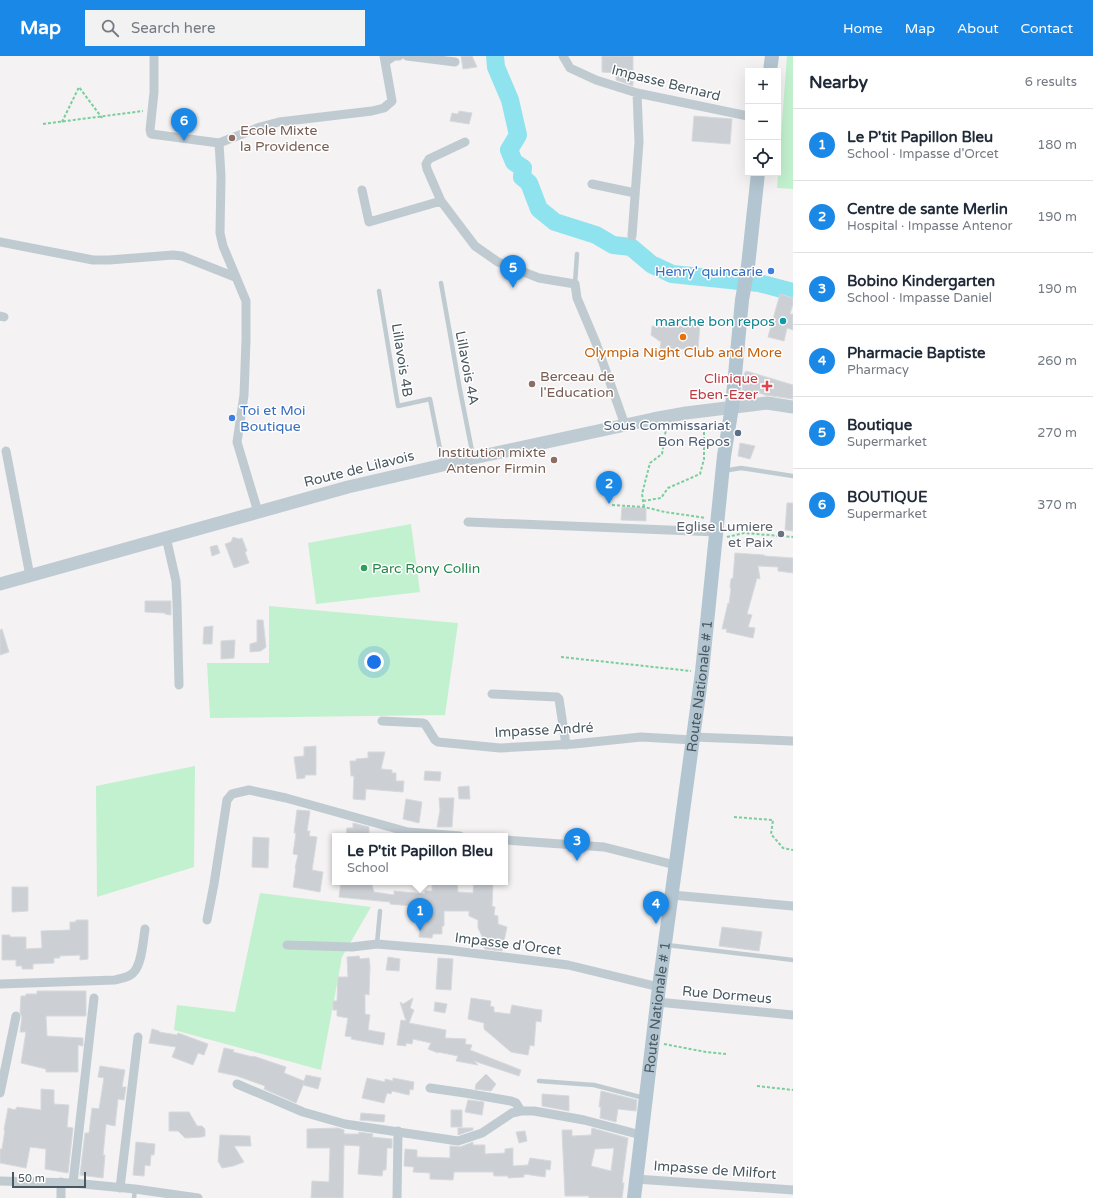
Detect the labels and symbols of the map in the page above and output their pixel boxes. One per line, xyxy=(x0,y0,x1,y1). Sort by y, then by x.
street label: Impasse Bernard xyxy=(610,61,722,105)
pin: 6 xyxy=(171,108,197,141)
place label: Ecole Mixte la Providence xyxy=(240,122,329,155)
marker: Ecole Mixte la Providence xyxy=(227,133,237,143)
pin: 5 xyxy=(500,255,526,288)
place label: Henry' quincarie xyxy=(655,263,763,280)
marker: Henry' quincarie xyxy=(766,266,776,276)
place label: marche bon repos xyxy=(655,313,775,330)
marker: marche bon repos xyxy=(778,316,788,326)
street label: Lillavois 4B xyxy=(388,322,416,398)
street label: Lillavois 4A xyxy=(451,329,483,407)
marker: Olympia Night Club and More xyxy=(678,332,688,342)
place label: Olympia Night Club and More xyxy=(584,344,782,361)
place label: Berceau de l'Education xyxy=(540,368,615,401)
place label: Clinique Eben-Ezer xyxy=(689,370,759,403)
marker: Berceau de l'Education xyxy=(527,379,537,389)
marker: Clinique Eben-Ezer xyxy=(761,380,773,392)
place label: Toi et Moi Boutique xyxy=(240,402,306,435)
marker: Toi et Moi Boutique xyxy=(227,413,237,423)
place label: Sous Commissariat Bon Repos xyxy=(604,417,731,450)
marker: Sous Commissariat Bon Repos xyxy=(733,428,743,438)
place label: Institution mixte Antenor Firmin xyxy=(438,444,546,477)
street label: Route de Lilavois xyxy=(302,447,416,491)
marker: Institution mixte Antenor Firmin xyxy=(549,455,559,465)
pin: 2 xyxy=(596,471,622,504)
place label: Eglise Lumiere et Paix xyxy=(676,518,773,551)
marker: Eglise Lumiere et Paix xyxy=(776,529,786,539)
place label: Parc Rony Collin xyxy=(372,560,480,577)
marker: Parc Rony Collin xyxy=(359,563,369,573)
street label: Route Nationale # 1 xyxy=(683,619,716,753)
your location xyxy=(364,652,384,672)
street label: Impasse André xyxy=(494,719,594,741)
pin: 3 xyxy=(564,828,590,861)
pin: 4 xyxy=(643,891,669,924)
pin: 1 xyxy=(407,898,433,931)
street label: Impasse d'Orcet xyxy=(454,929,563,959)
street label: Route Nationale # 1 xyxy=(640,940,674,1074)
street label: Rue Dormeus xyxy=(681,983,773,1007)
street label: Impasse de Milfort xyxy=(653,1157,778,1183)
scale bar xyxy=(12,1170,86,1189)

